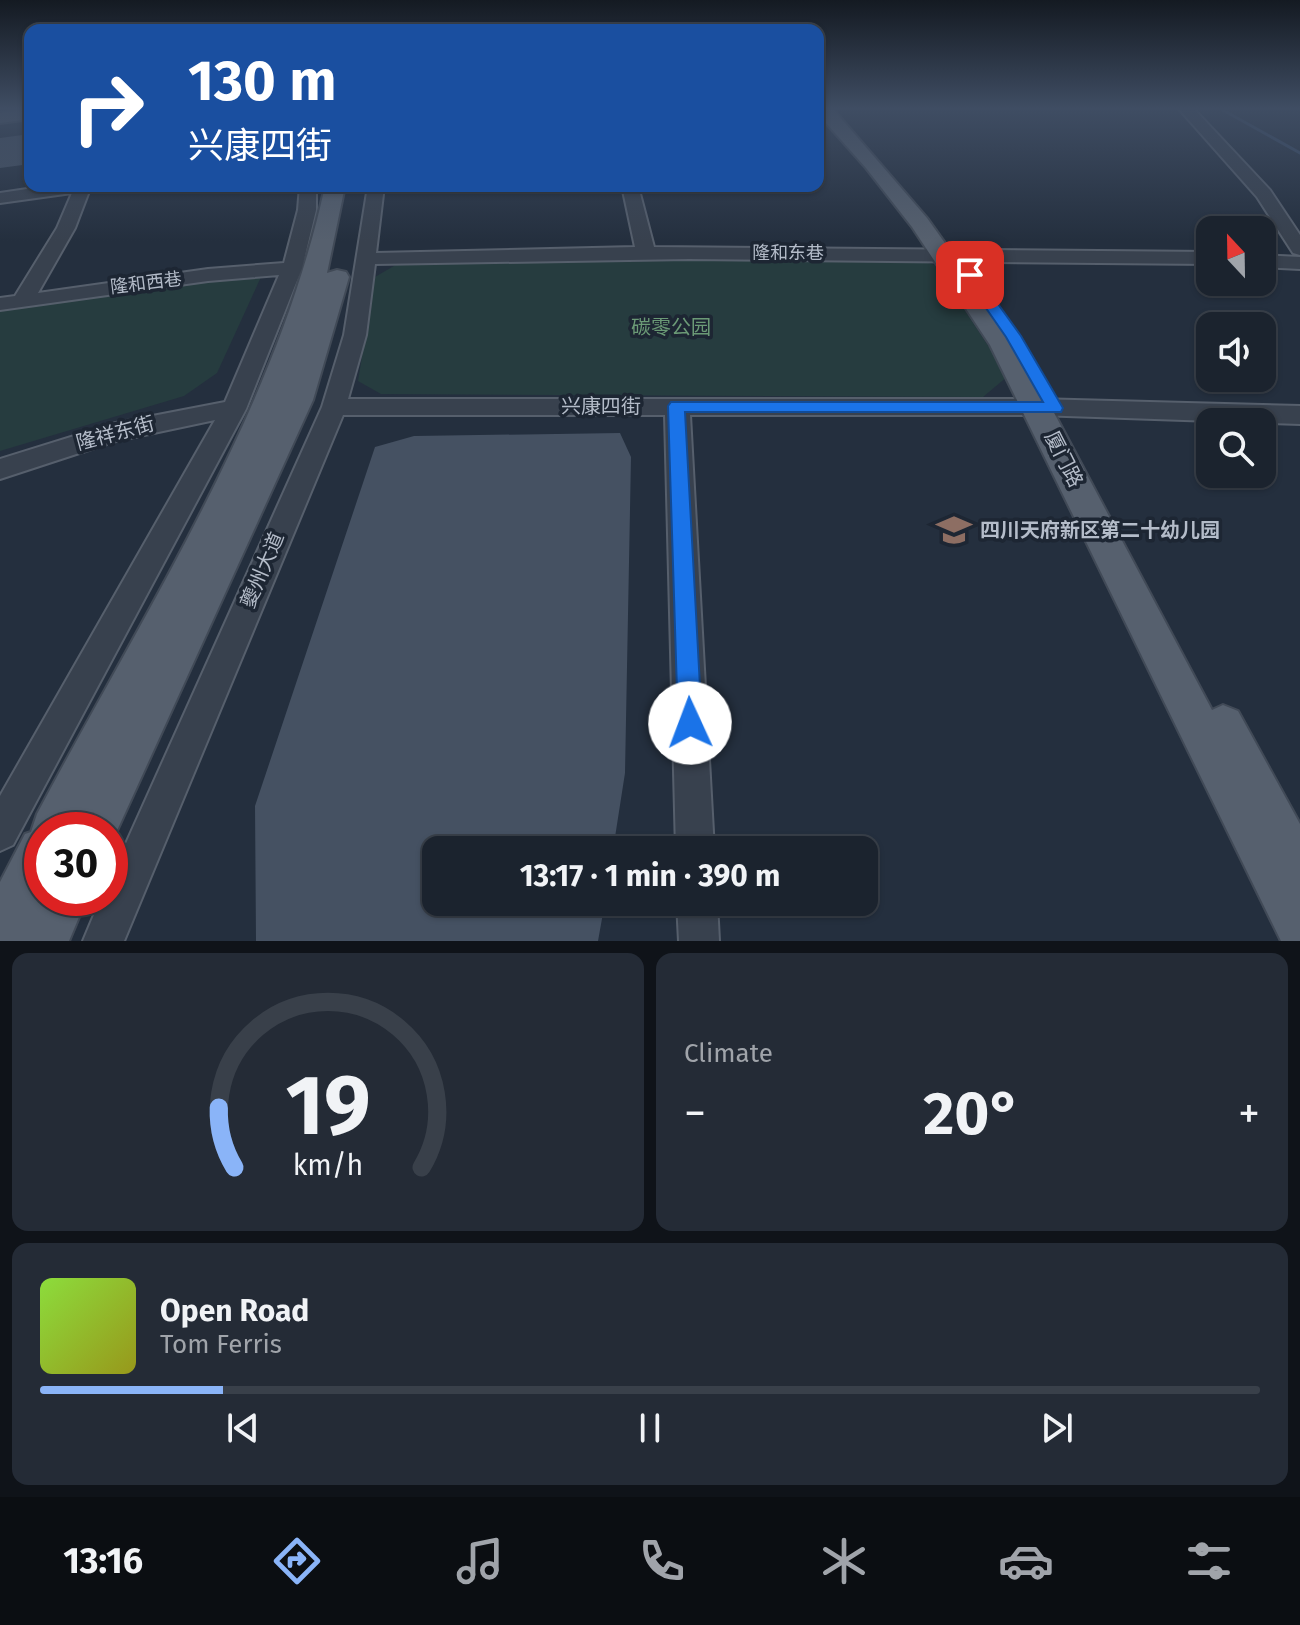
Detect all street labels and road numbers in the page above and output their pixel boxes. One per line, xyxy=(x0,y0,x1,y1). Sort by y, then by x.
street label: 隆和东巷 xyxy=(752,242,824,264)
street label: 隆和西巷 xyxy=(109,268,183,298)
street label: 兴康四街 xyxy=(561,394,641,418)
street label: 隆祥东街 xyxy=(73,411,157,455)
street label: 厦门路 xyxy=(1040,427,1088,491)
street label: 夔州大道 xyxy=(235,528,289,612)

